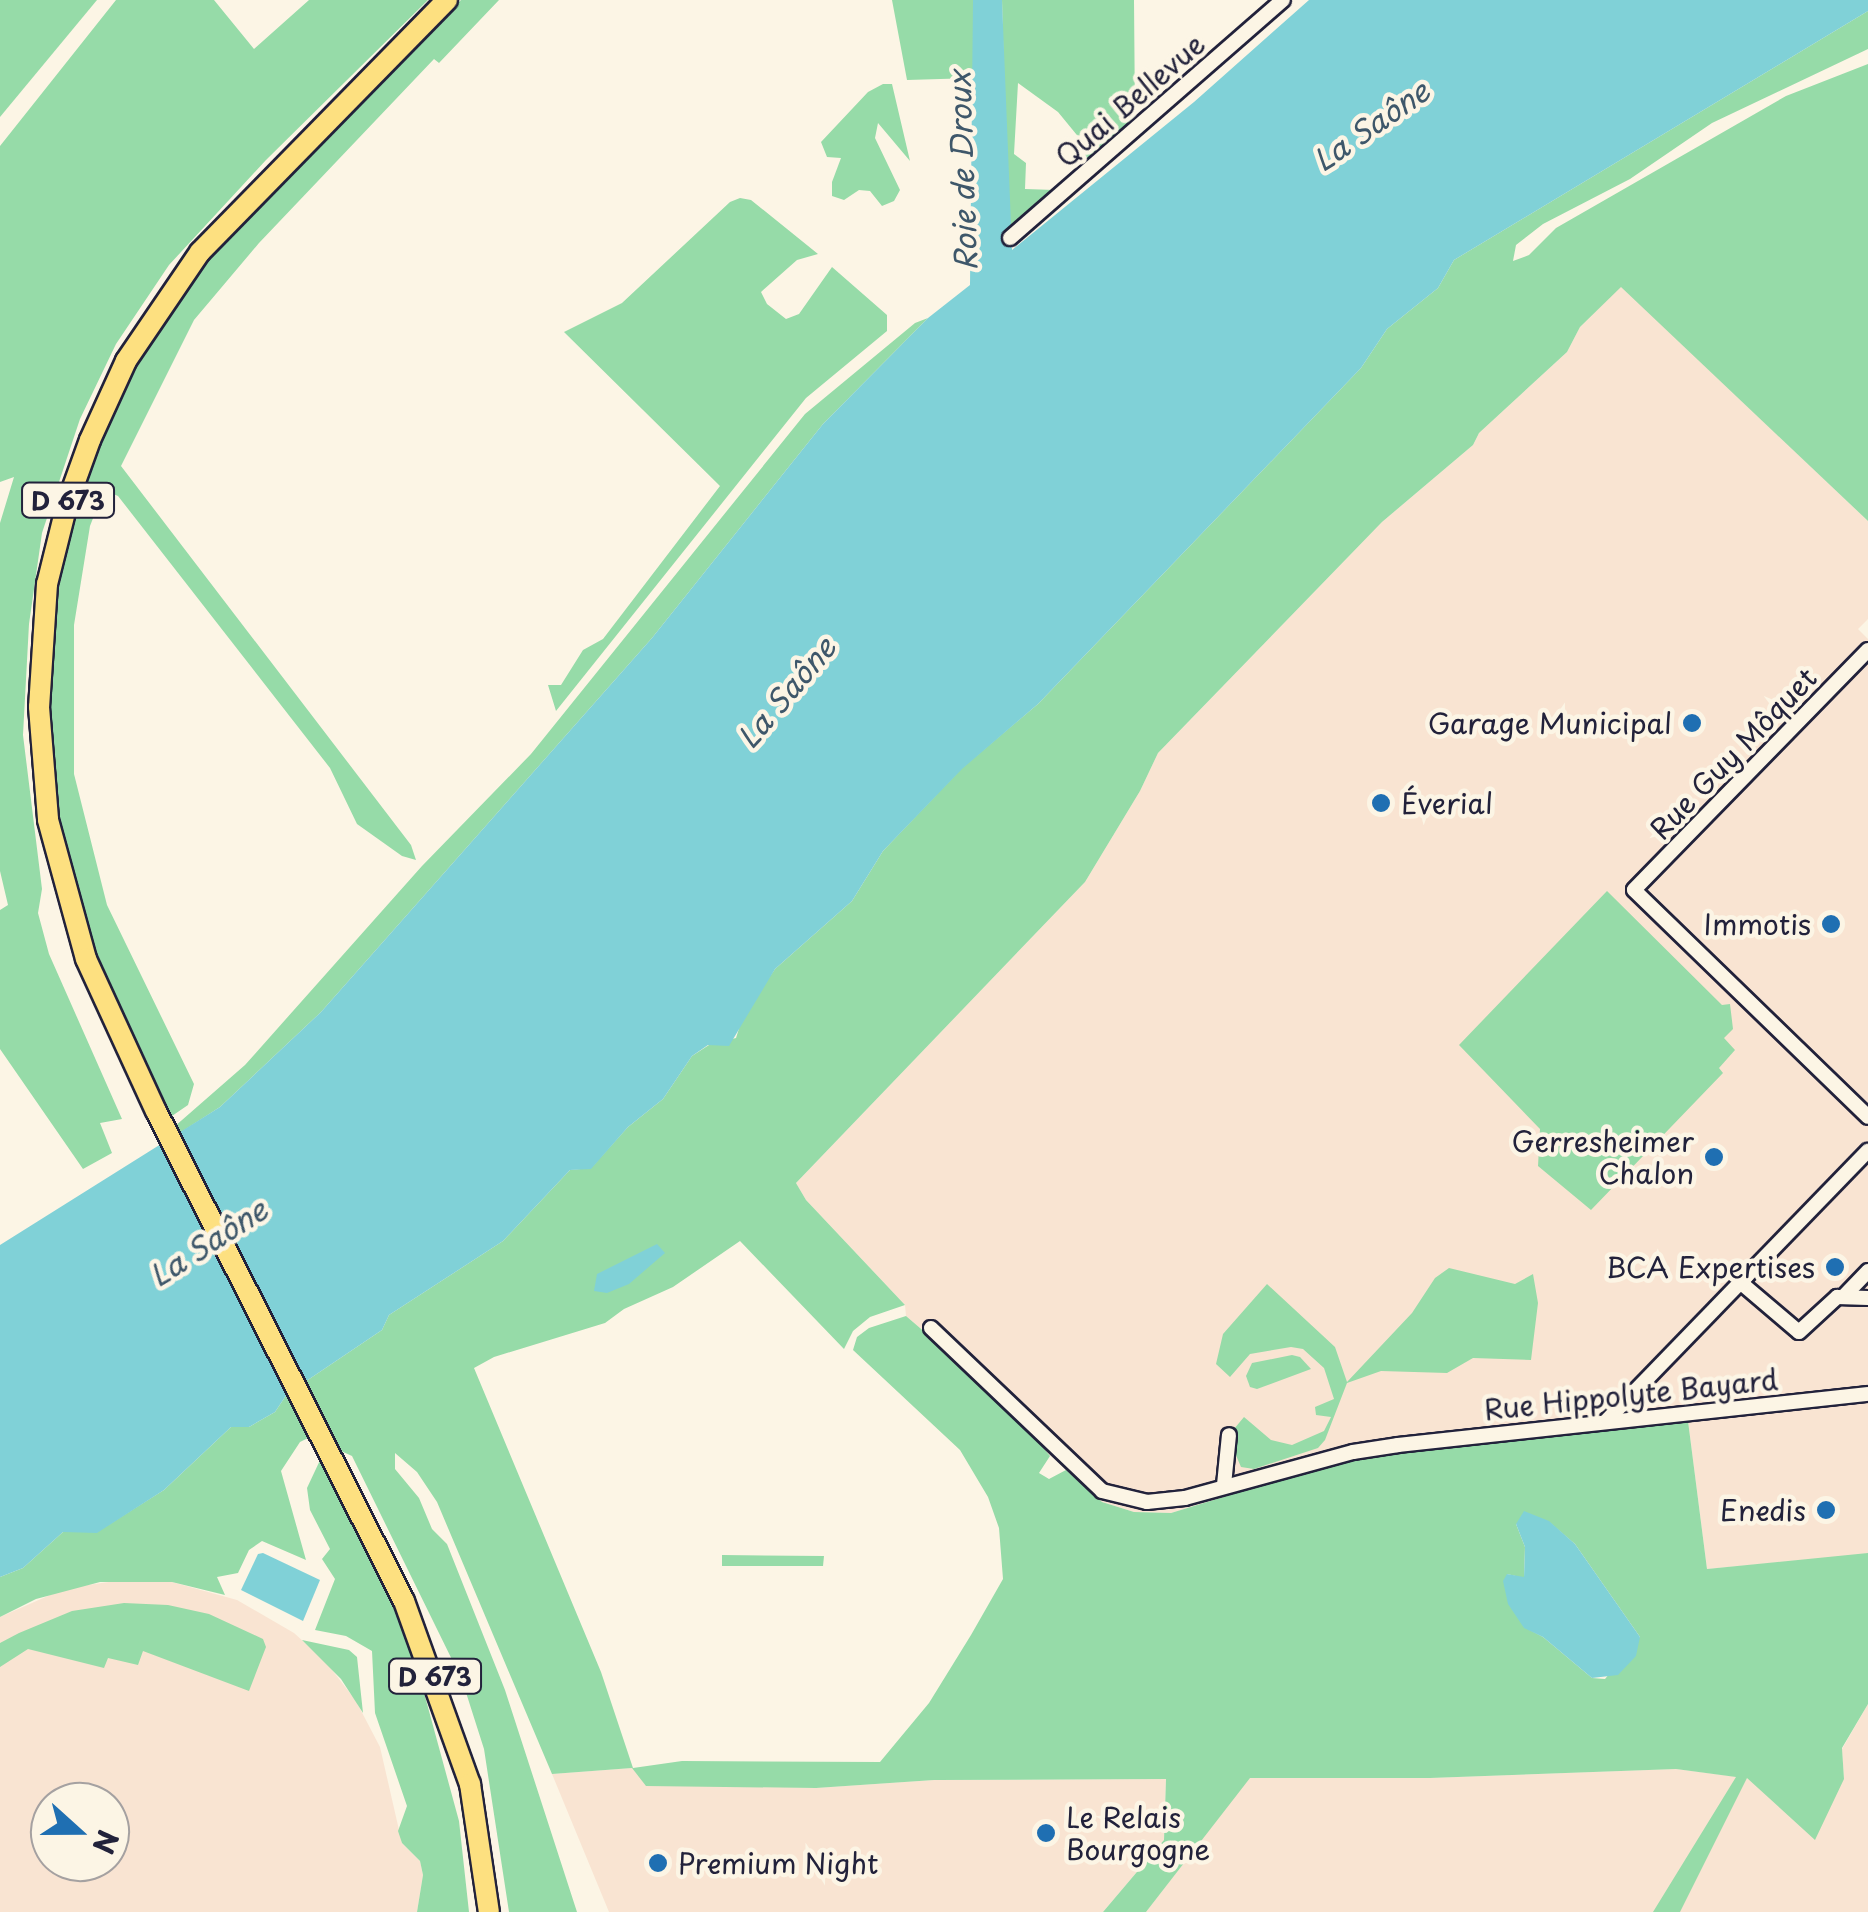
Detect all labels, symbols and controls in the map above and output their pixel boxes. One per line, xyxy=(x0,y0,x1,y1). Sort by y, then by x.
street label: Quai Bellevue xyxy=(1049,27,1211,173)
water label: Roie de Droux xyxy=(940,70,984,272)
water label: La Saône xyxy=(1306,72,1436,178)
road number: D 673 xyxy=(18,480,118,520)
water label: La Saône xyxy=(729,629,843,755)
street label: Rue Guy Môquet xyxy=(1642,660,1824,846)
place label: Garage Municipal xyxy=(1428,706,1672,740)
marker: Garage Municipal xyxy=(1681,712,1703,734)
place label: Éverial xyxy=(1401,786,1493,820)
marker: Éverial xyxy=(1370,792,1392,814)
place label: Immotis xyxy=(1704,907,1811,941)
marker: Immotis xyxy=(1820,913,1842,935)
place label: Gerresheimer Chalon xyxy=(1511,1124,1694,1190)
marker: Gerresheimer Chalon xyxy=(1703,1146,1725,1168)
water label: La Saône xyxy=(142,1190,274,1294)
place label: BCA Expertises xyxy=(1608,1250,1815,1284)
marker: BCA Expertises xyxy=(1824,1256,1846,1278)
street label: Rue Hippolyte Bayard xyxy=(1481,1362,1781,1426)
place label: Enedis xyxy=(1720,1493,1806,1527)
marker: Enedis xyxy=(1815,1499,1837,1521)
road number: D 673 xyxy=(385,1656,485,1696)
north arrow xyxy=(30,1782,130,1882)
place label: Le Relais Bourgogne xyxy=(1066,1800,1210,1866)
marker: Le Relais Bourgogne xyxy=(1035,1822,1057,1844)
text: N xyxy=(83,1824,131,1860)
place label: Premium Night xyxy=(678,1846,880,1880)
marker: Premium Night xyxy=(647,1852,669,1874)

